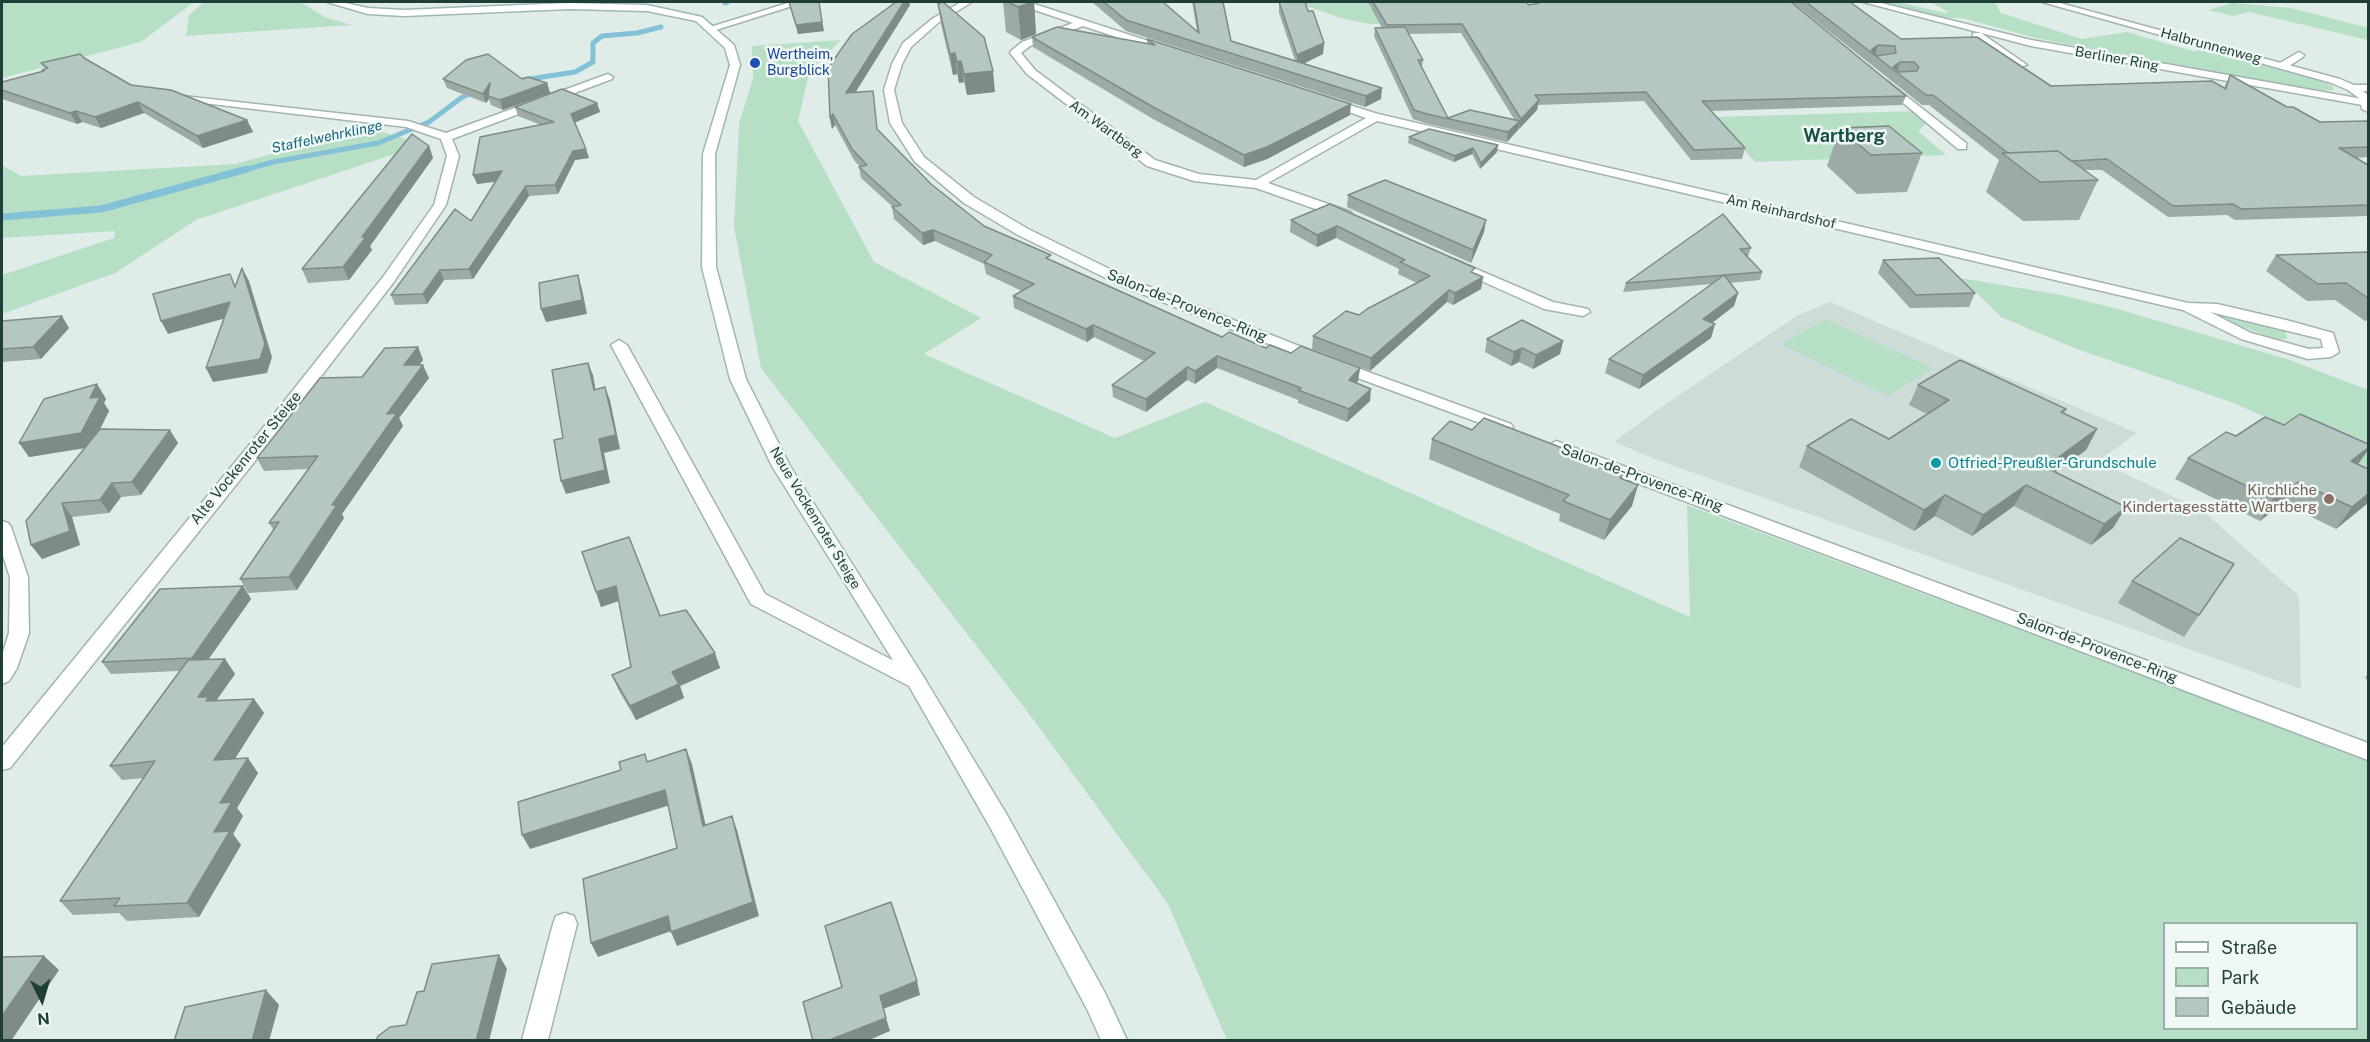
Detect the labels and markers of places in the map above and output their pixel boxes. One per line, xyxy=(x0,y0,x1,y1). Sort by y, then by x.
place label: Wertheim, Burgblick xyxy=(767,47,833,80)
marker: Wertheim, Burgblick xyxy=(748,56,762,70)
place label: Otfried-Preußler-Grundschule xyxy=(1948,454,2157,472)
marker: Otfried-Preußler-Grundschule xyxy=(1929,456,1943,470)
place label: Kirchliche Kindertagesstätte Wartberg xyxy=(2122,481,2317,516)
marker: Kirchliche Kindertagesstätte Wartberg xyxy=(2322,492,2336,506)

